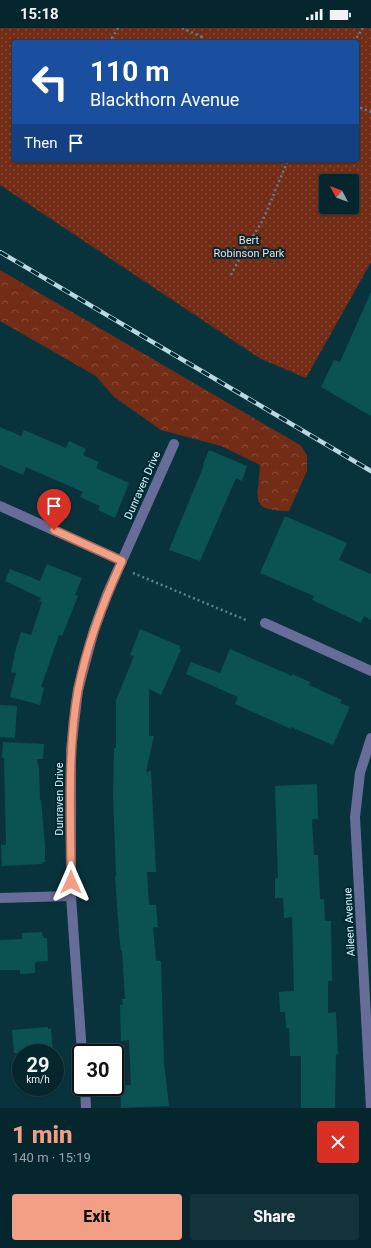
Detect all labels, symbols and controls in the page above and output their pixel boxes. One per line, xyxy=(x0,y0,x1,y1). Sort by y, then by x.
text: 15:18 xyxy=(20,5,59,23)
text: 110 m xyxy=(90,55,169,88)
icon: left xyxy=(24,56,76,108)
text: Blackthorn Avenue xyxy=(90,89,239,110)
icon: arrive xyxy=(65,132,87,154)
text: Then xyxy=(24,134,57,152)
north arrow xyxy=(319,174,359,214)
map controls xyxy=(319,174,359,214)
park label: Bert Robinson Park xyxy=(214,234,285,260)
street label: Dunraven Drive xyxy=(122,449,163,521)
pin xyxy=(37,489,71,530)
icon: arrive xyxy=(43,495,65,517)
street label: Dunraven Drive xyxy=(53,762,66,836)
position arrow xyxy=(50,861,92,903)
street label: Aileen Avenue xyxy=(341,887,358,957)
speed limit sign: 30 xyxy=(72,1044,124,1096)
text: 29 xyxy=(27,1053,49,1077)
text: km/h xyxy=(26,1074,50,1085)
text: 1 min xyxy=(12,1121,73,1149)
button: close xyxy=(317,1121,359,1163)
text: 140 m · 15:19 xyxy=(12,1150,91,1165)
button: Exit xyxy=(12,1194,182,1240)
button: Share xyxy=(190,1194,359,1240)

